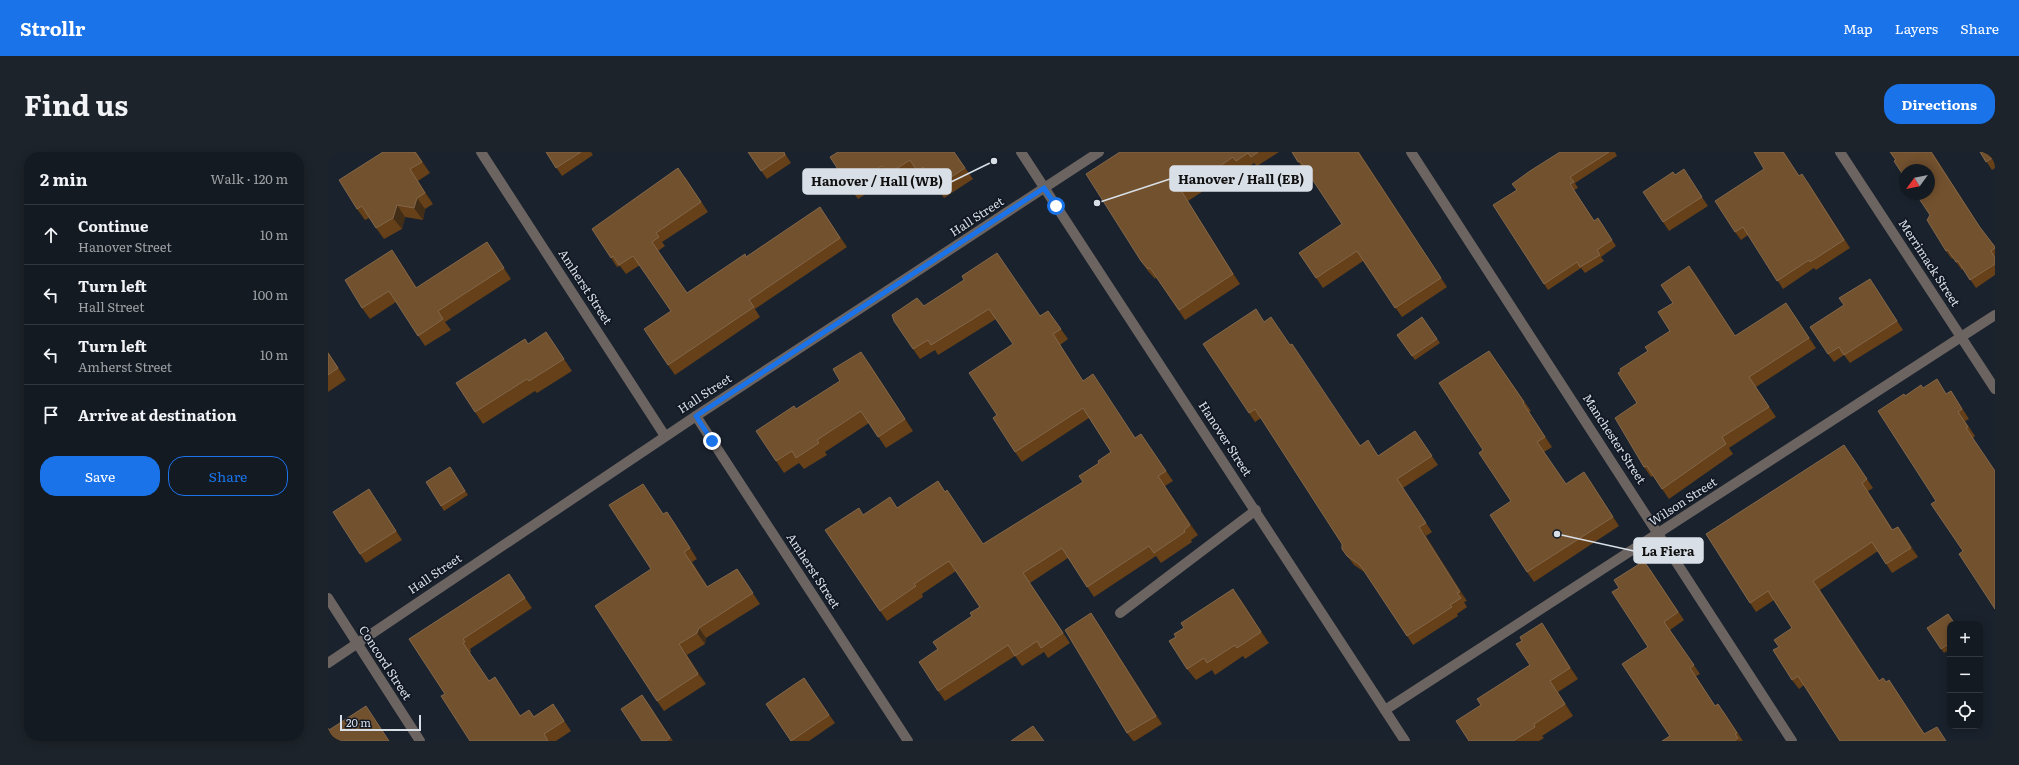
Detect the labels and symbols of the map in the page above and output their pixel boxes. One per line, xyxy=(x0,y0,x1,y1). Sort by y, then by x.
north arrow xyxy=(1899,164,1935,200)
callout: Hanover / Hall (EB) xyxy=(1170,166,1312,191)
callout: Hanover / Hall (WB) xyxy=(803,169,951,194)
text: Hanover / Hall (EB) xyxy=(1178,169,1304,188)
text: Hanover / Hall (WB) xyxy=(811,171,943,190)
street label: Hall Street xyxy=(946,192,1007,240)
route start xyxy=(1047,197,1065,215)
street label: Merrimack Street xyxy=(1895,215,1965,310)
street label: Amherst Street xyxy=(555,245,617,328)
street label: Hall Street xyxy=(674,369,735,417)
street label: Manchester Street xyxy=(1579,390,1651,487)
street label: Hanover Street xyxy=(1195,397,1257,480)
route end xyxy=(703,432,721,450)
street label: Wilson Street xyxy=(1645,472,1720,530)
street label: Amherst Street xyxy=(783,529,845,612)
callout: La Fiera xyxy=(1634,538,1703,563)
text: La Fiera xyxy=(1641,541,1695,560)
street label: Hall Street xyxy=(404,548,465,598)
street label: Concord Street xyxy=(355,622,417,703)
scale bar xyxy=(340,713,421,732)

